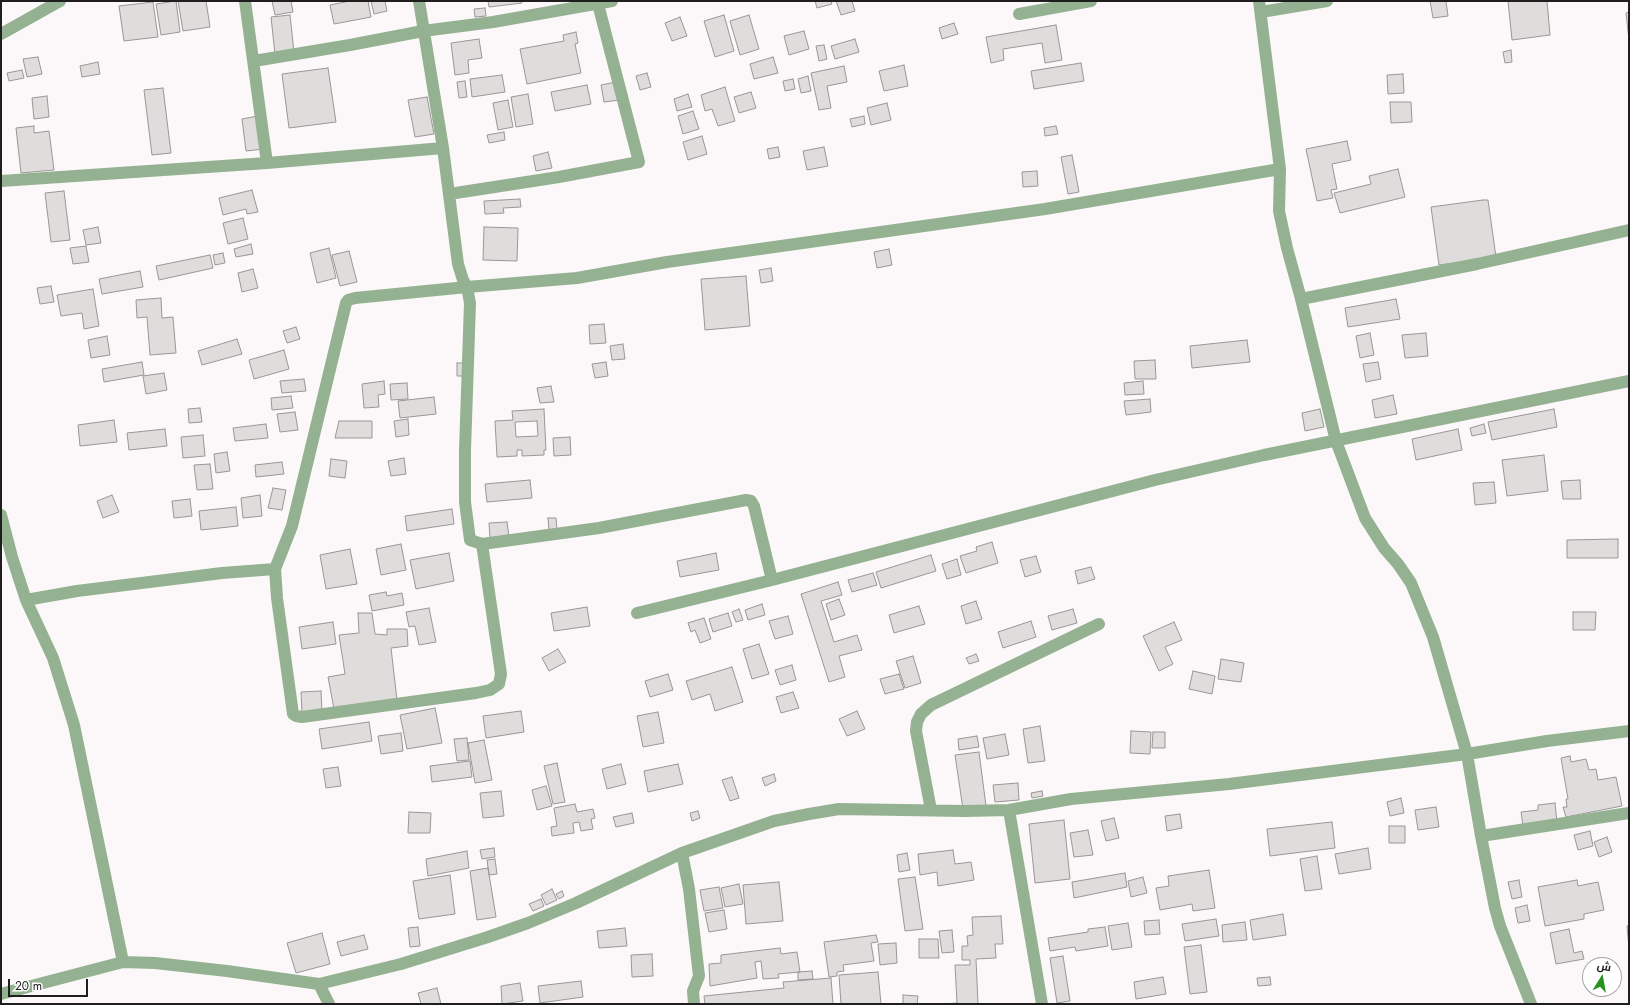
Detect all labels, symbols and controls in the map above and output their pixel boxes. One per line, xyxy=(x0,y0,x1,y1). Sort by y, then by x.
north arrow xyxy=(1582,957,1622,997)
text: ش xyxy=(1596,957,1613,975)
scale bar xyxy=(10,971,90,997)
text: 20 m xyxy=(15,977,42,995)

